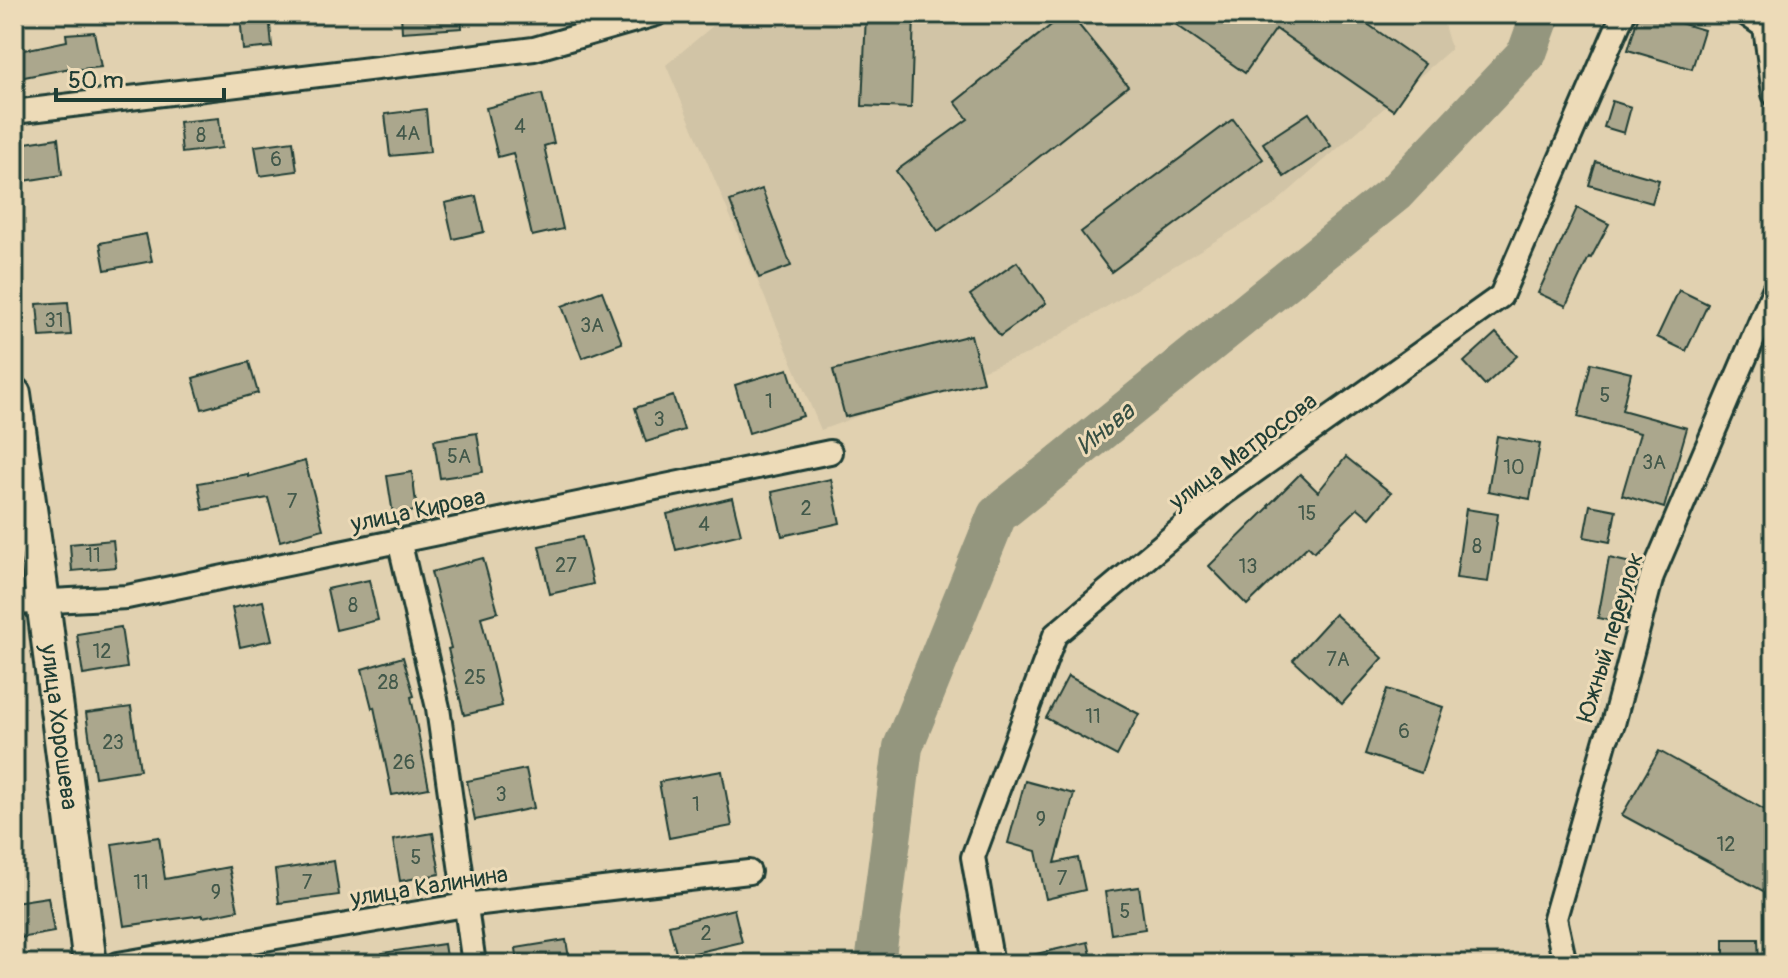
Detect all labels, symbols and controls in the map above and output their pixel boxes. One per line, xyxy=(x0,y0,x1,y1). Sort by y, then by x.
scale bar xyxy=(56,52,224,102)
text: 50 m xyxy=(68,66,124,95)
house number: 4 xyxy=(514,114,526,139)
house number: 4А xyxy=(396,121,420,146)
house number: 8 xyxy=(196,123,206,148)
house number: 6 xyxy=(270,147,282,172)
house number: 31 xyxy=(45,308,63,333)
house number: 3А xyxy=(580,313,604,338)
house number: 5 xyxy=(1600,383,1610,408)
street label: улица Матросова xyxy=(1163,386,1323,517)
house number: 1 xyxy=(765,389,773,414)
water label: Иньва xyxy=(1070,395,1143,462)
house number: 3 xyxy=(653,407,665,432)
house number: 5А xyxy=(447,444,471,469)
house number: 3А xyxy=(1642,450,1666,475)
house number: 10 xyxy=(1503,455,1525,480)
street label: улица Кирова xyxy=(347,482,488,539)
house number: 7 xyxy=(287,489,298,514)
house number: 2 xyxy=(800,496,812,521)
house number: 15 xyxy=(1298,501,1316,526)
house number: 4 xyxy=(698,512,710,537)
house number: 8 xyxy=(1472,534,1482,559)
house number: 11 xyxy=(85,543,101,568)
street label: Южный переулок xyxy=(1571,549,1650,725)
house number: 27 xyxy=(555,553,577,578)
house number: 13 xyxy=(1239,554,1257,579)
house number: 8 xyxy=(348,593,358,618)
house number: 12 xyxy=(93,639,112,664)
street label: улица Хорошева xyxy=(34,641,84,812)
house number: 7А xyxy=(1326,647,1350,672)
house number: 25 xyxy=(464,665,486,690)
house number: 28 xyxy=(377,670,399,695)
house number: 11 xyxy=(1085,704,1101,729)
house number: 6 xyxy=(1398,719,1410,744)
house number: 23 xyxy=(102,730,124,755)
house number: 26 xyxy=(393,750,415,775)
house number: 3 xyxy=(495,782,507,807)
house number: 1 xyxy=(692,792,700,817)
house number: 9 xyxy=(1036,807,1046,832)
house number: 12 xyxy=(1717,832,1736,857)
house number: 5 xyxy=(411,845,421,870)
street label: улица Калинина xyxy=(347,860,510,913)
house number: 7 xyxy=(1057,866,1068,891)
house number: 11 xyxy=(133,870,149,895)
house number: 7 xyxy=(302,870,313,895)
house number: 9 xyxy=(211,880,221,905)
house number: 5 xyxy=(1120,899,1130,924)
house number: 2 xyxy=(700,921,712,946)

